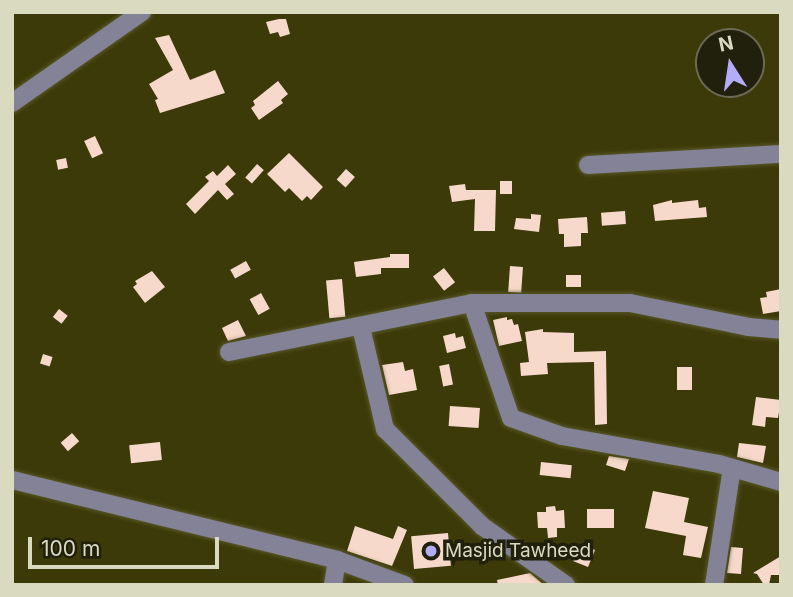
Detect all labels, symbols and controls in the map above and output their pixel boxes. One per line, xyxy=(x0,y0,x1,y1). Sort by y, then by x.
north arrow xyxy=(695,28,765,98)
text: N xyxy=(716,31,735,57)
scale bar xyxy=(32,524,222,568)
text: 100 m xyxy=(41,536,100,561)
place label: Masjid Tawheed xyxy=(445,540,591,562)
marker: Masjid Tawheed xyxy=(423,543,439,559)

